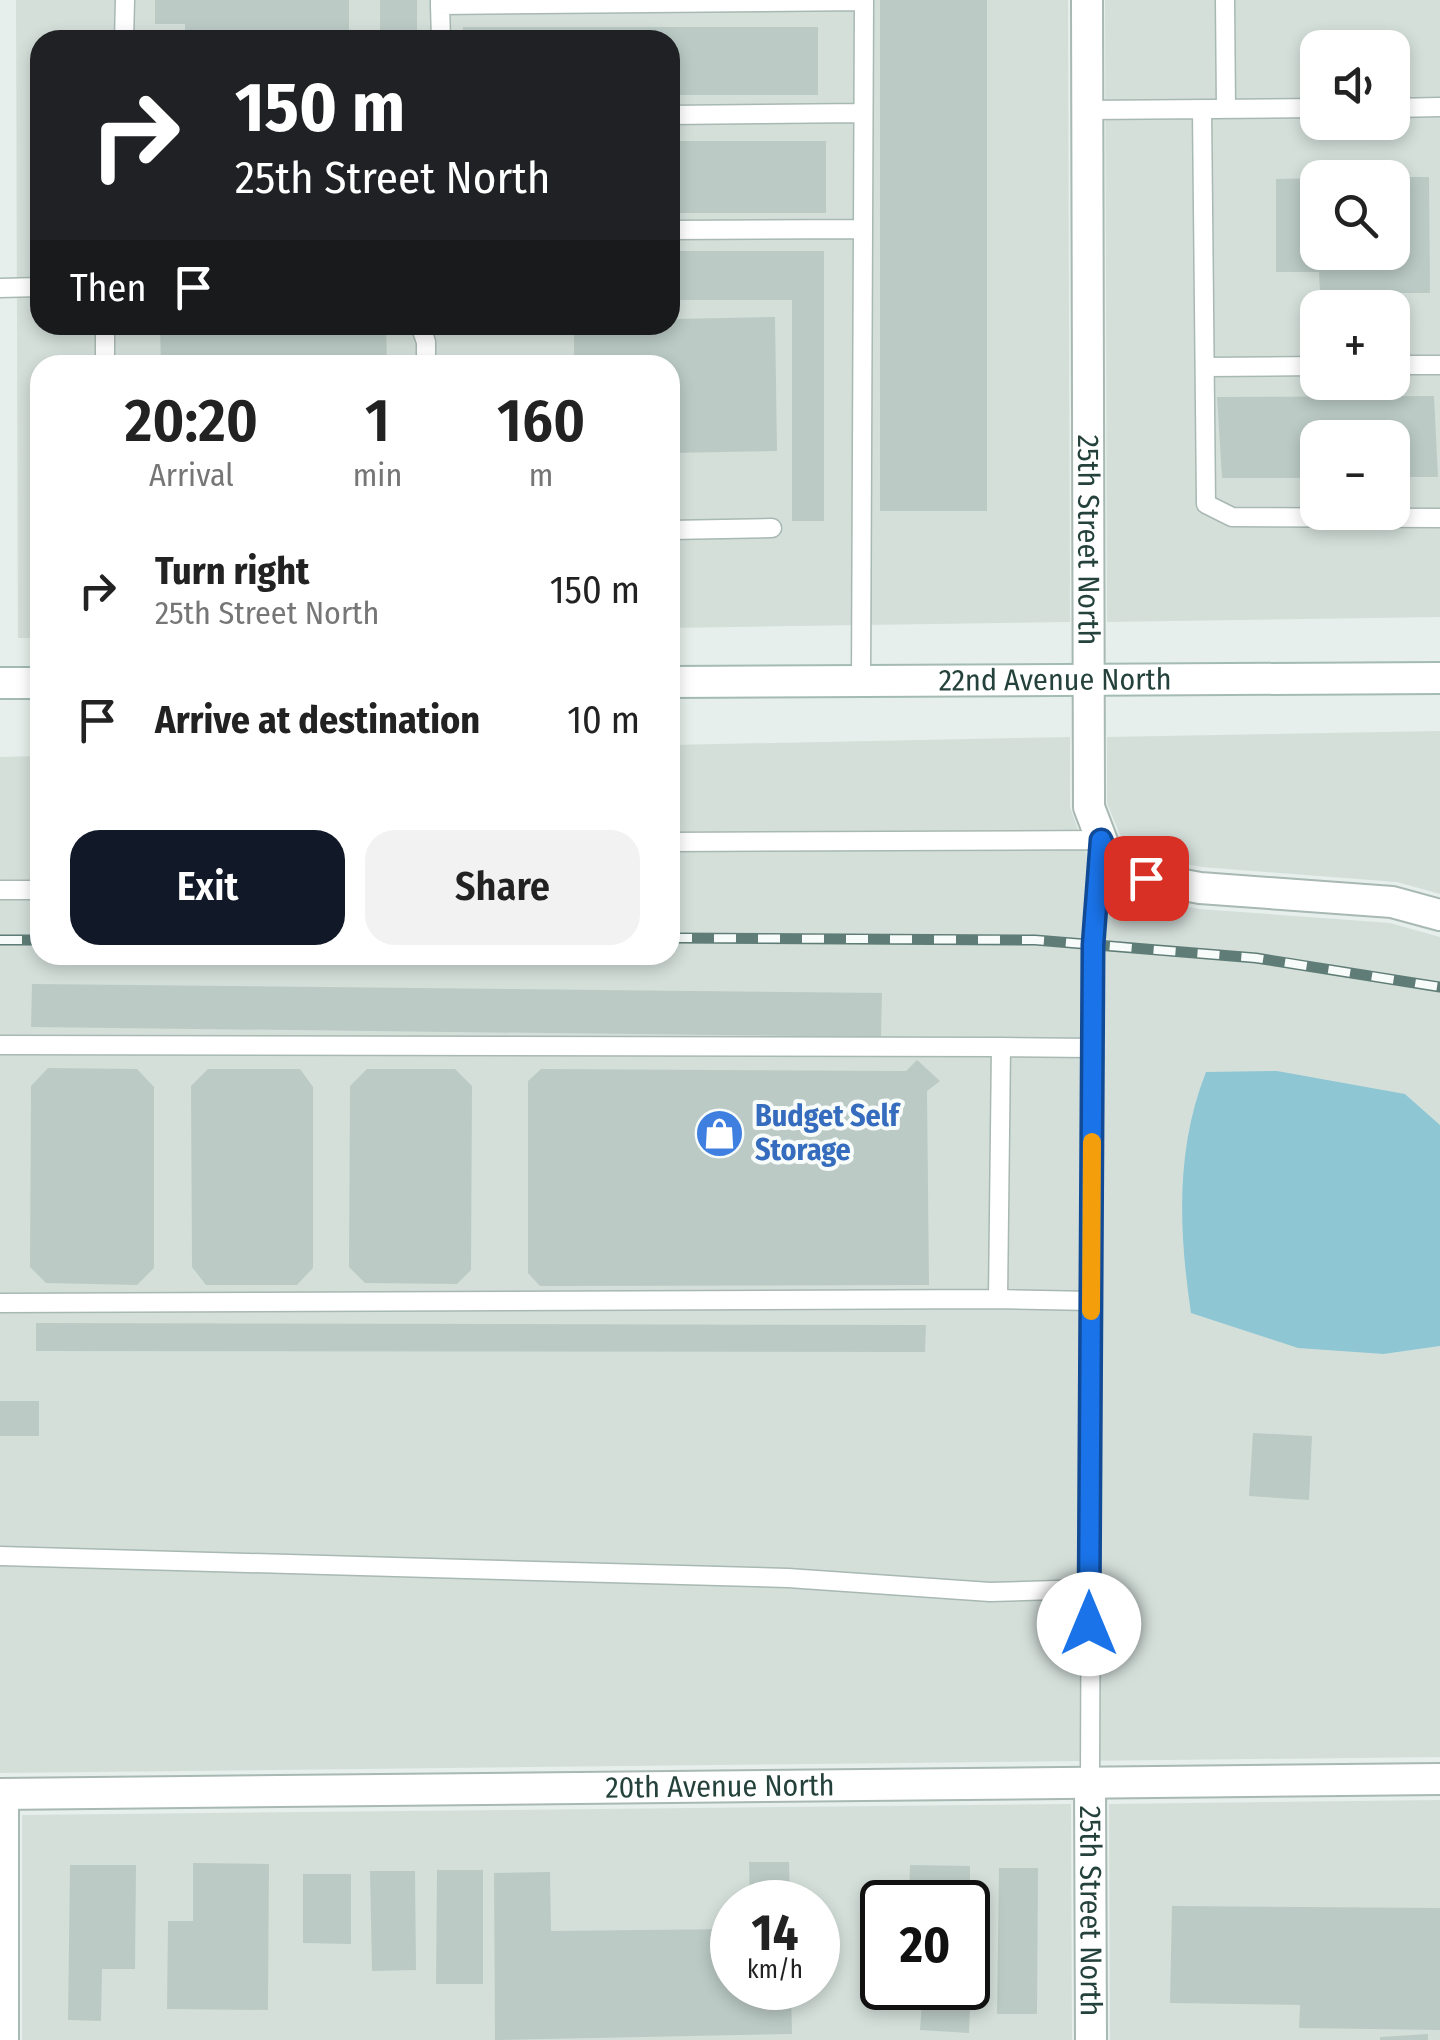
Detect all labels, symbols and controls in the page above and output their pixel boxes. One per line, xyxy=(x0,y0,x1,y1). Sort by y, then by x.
map controls xyxy=(1300,30,1410,530)
button: sound xyxy=(1300,30,1410,140)
text: 150 m xyxy=(235,66,405,150)
icon: right xyxy=(70,70,200,200)
text: 25th Street North xyxy=(235,151,551,205)
button: search xyxy=(1300,160,1410,270)
icon: arrive xyxy=(166,260,221,315)
text: Then xyxy=(70,265,146,311)
button: + xyxy=(1300,290,1410,400)
text: 20:20 xyxy=(125,385,258,457)
text: 1 xyxy=(365,385,390,457)
text: 160 xyxy=(497,385,585,457)
button: − xyxy=(1300,420,1410,530)
street label: 25th Street North xyxy=(1070,435,1107,645)
text: Arrival xyxy=(149,456,234,494)
text: min xyxy=(353,456,402,494)
text: m xyxy=(529,456,553,494)
text: Turn right xyxy=(155,548,309,594)
icon: right xyxy=(70,563,125,618)
text: 150 m xyxy=(550,567,640,613)
text: 25th Street North xyxy=(155,594,379,632)
street label: 22nd Avenue North xyxy=(939,661,1171,699)
icon: arrive xyxy=(70,693,125,748)
text: Arrive at destination xyxy=(155,697,480,743)
text: 10 m xyxy=(567,697,640,743)
button: Exit xyxy=(70,830,345,945)
button: Share xyxy=(365,830,640,945)
pin xyxy=(1104,836,1189,921)
icon: arrive xyxy=(1119,851,1174,906)
place label: Budget Self Storage xyxy=(755,1098,901,1168)
shop icon: Budget Self Storage xyxy=(694,1107,746,1159)
position arrow xyxy=(1037,1572,1141,1676)
street label: 20th Avenue North xyxy=(605,1767,835,1806)
street label: 25th Street North xyxy=(1072,1806,1109,2016)
speed limit sign: 20 xyxy=(860,1880,990,2010)
text: 14 xyxy=(752,1903,798,1963)
text: km/h xyxy=(747,1955,803,1985)

